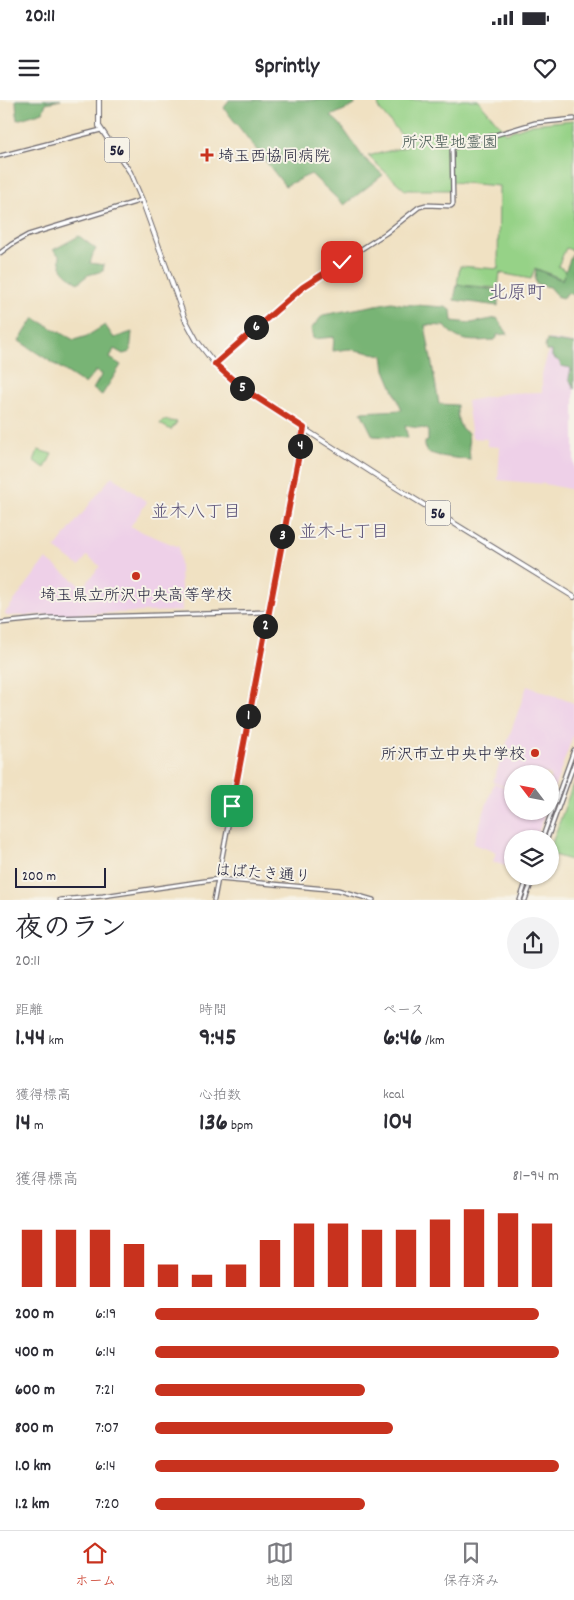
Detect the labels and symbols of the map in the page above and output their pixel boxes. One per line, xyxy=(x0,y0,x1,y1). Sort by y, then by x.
park label: 所沢聖地霊園 xyxy=(402,132,498,155)
road number: 56 xyxy=(104,138,130,162)
place label: 埼玉西協同病院 xyxy=(218,146,330,169)
marker: 埼玉西協同病院 xyxy=(200,148,214,162)
pin xyxy=(321,241,363,283)
district label: 北原町 xyxy=(488,281,546,308)
pin: 6 xyxy=(244,314,268,340)
pin: 5 xyxy=(230,376,254,400)
pin: 4 xyxy=(288,434,312,458)
road number: 56 xyxy=(426,500,450,526)
district label: 並木八丁目 xyxy=(151,501,241,526)
district label: 並木七丁目 xyxy=(299,521,389,546)
pin: 3 xyxy=(270,524,294,548)
marker: 埼玉県立所沢中央高等学校 xyxy=(130,570,142,582)
place label: 埼玉県立所沢中央高等学校 xyxy=(40,585,232,608)
pin: 2 xyxy=(252,614,278,638)
pin: 1 xyxy=(236,704,260,728)
place label: 所沢市立中央中学校 xyxy=(381,744,525,767)
marker: 所沢市立中央中学校 xyxy=(529,747,541,759)
north arrow xyxy=(504,765,559,820)
pin xyxy=(211,785,253,827)
street label: はばたき通り xyxy=(214,860,312,889)
scale bar xyxy=(15,865,106,888)

